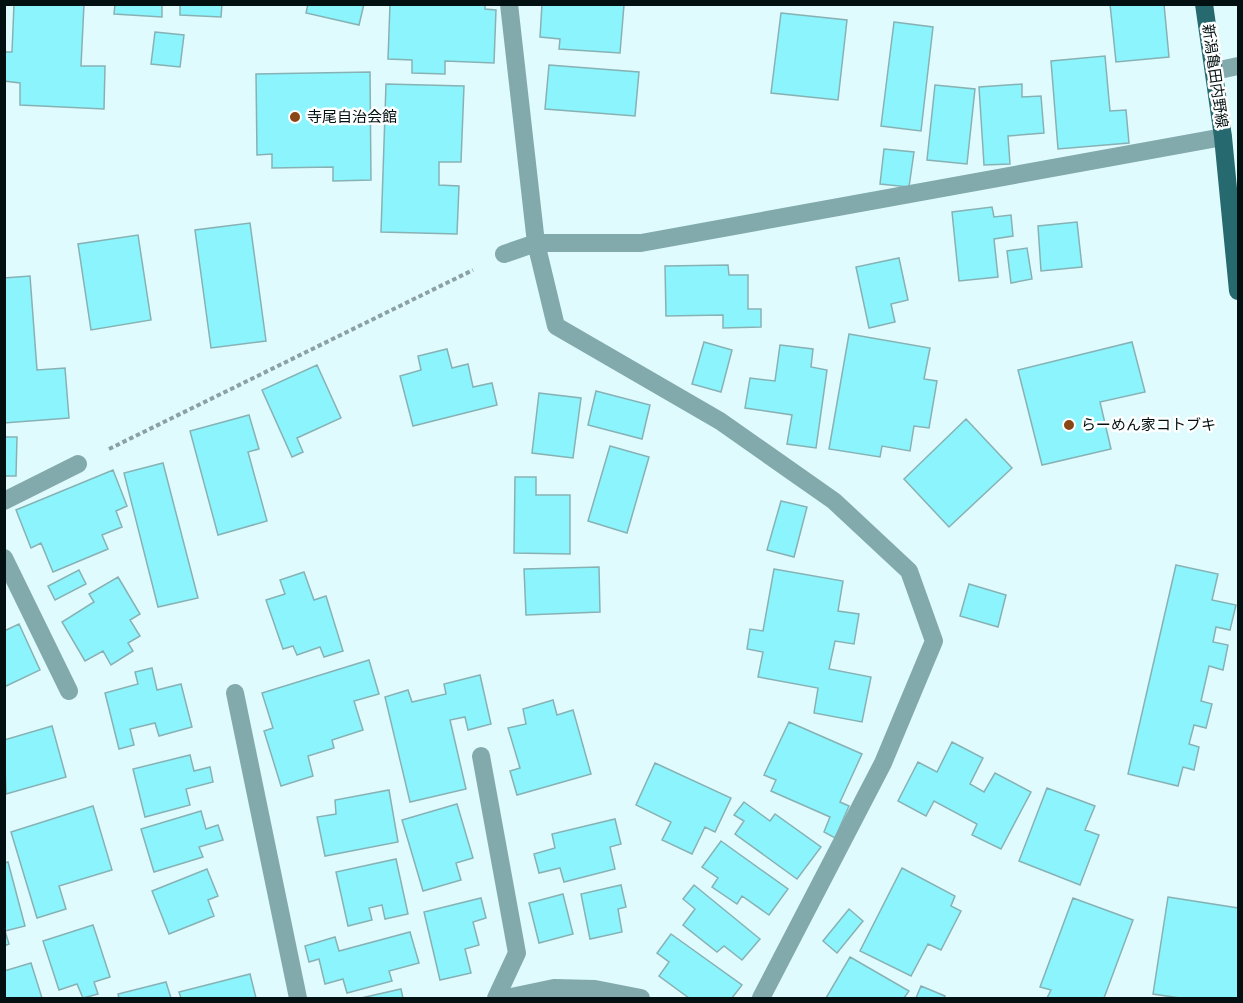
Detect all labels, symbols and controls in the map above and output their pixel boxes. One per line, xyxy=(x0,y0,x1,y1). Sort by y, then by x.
street label: 新潟亀田内野線 xyxy=(1199,23,1231,129)
place label: 寺尾自治会館 xyxy=(307,108,397,126)
marker: 寺尾自治会館 xyxy=(288,110,302,124)
place label: らーめん家コトブキ xyxy=(1081,416,1216,434)
marker: らーめん家コトブキ xyxy=(1062,418,1076,432)

